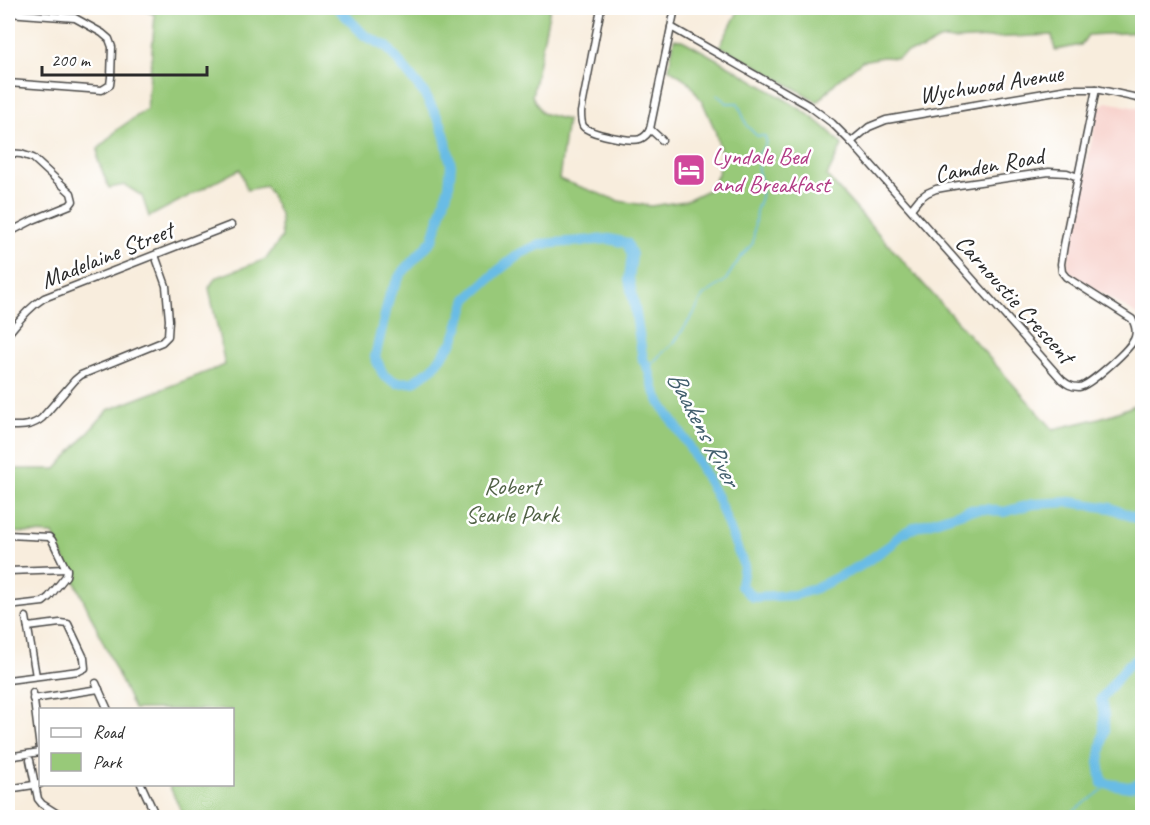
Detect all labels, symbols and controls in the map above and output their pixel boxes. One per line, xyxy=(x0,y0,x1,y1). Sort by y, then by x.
scale bar xyxy=(42,39,207,77)
text: 200 m xyxy=(51,49,92,71)
street label: Wychwood Avenue xyxy=(917,58,1067,110)
street label: Camden Road xyxy=(932,140,1049,189)
place label: Lyndale Bed and Breakfast xyxy=(712,141,832,199)
hotel icon: Lyndale Bed and Breakfast xyxy=(671,152,707,188)
street label: Madelaine Street xyxy=(36,214,180,295)
street label: Carnoustie Crescent xyxy=(949,228,1083,372)
water label: Baakens River xyxy=(660,365,749,495)
park label: Robert Searle Park xyxy=(466,471,561,529)
legend xyxy=(39,708,234,786)
text: Road xyxy=(93,721,126,743)
text: Park xyxy=(93,751,123,773)

